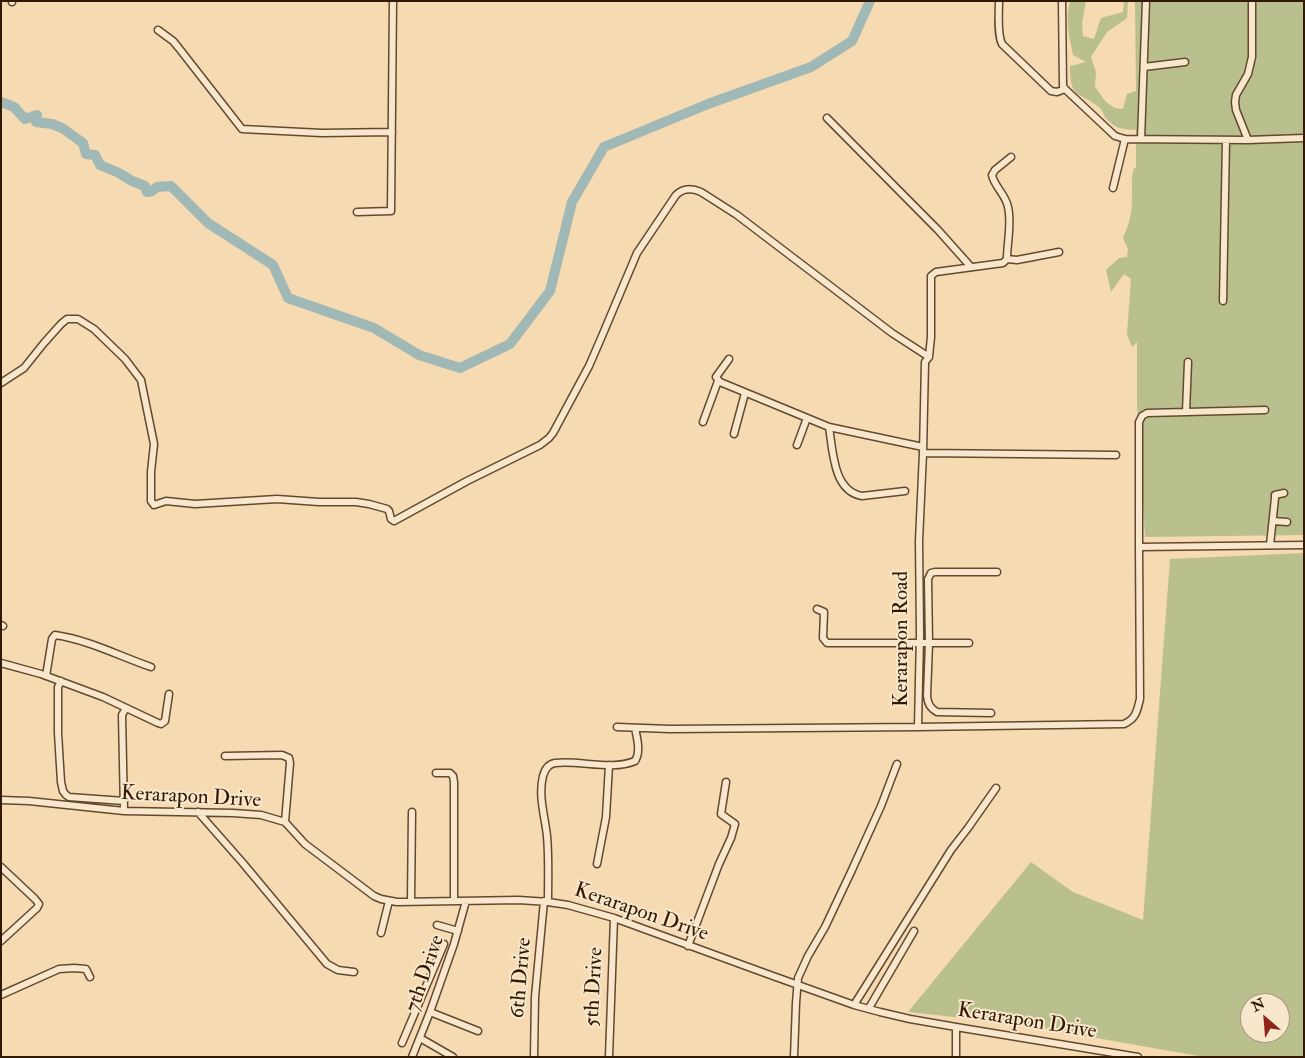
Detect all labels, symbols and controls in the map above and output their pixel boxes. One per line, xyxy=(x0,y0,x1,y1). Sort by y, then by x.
street label: Kerarapon Road xyxy=(889,571,915,707)
street label: Kerarapon Drive xyxy=(120,782,262,814)
street label: Kerarapon Drive xyxy=(571,878,711,948)
street label: 7th Drive xyxy=(401,932,451,1016)
street label: 6th Drive xyxy=(506,937,538,1019)
street label: 5th Drive xyxy=(580,947,610,1027)
north arrow xyxy=(1240,993,1290,1043)
text: N xyxy=(1249,995,1268,1016)
street label: Kerarapon Drive xyxy=(956,999,1098,1045)

